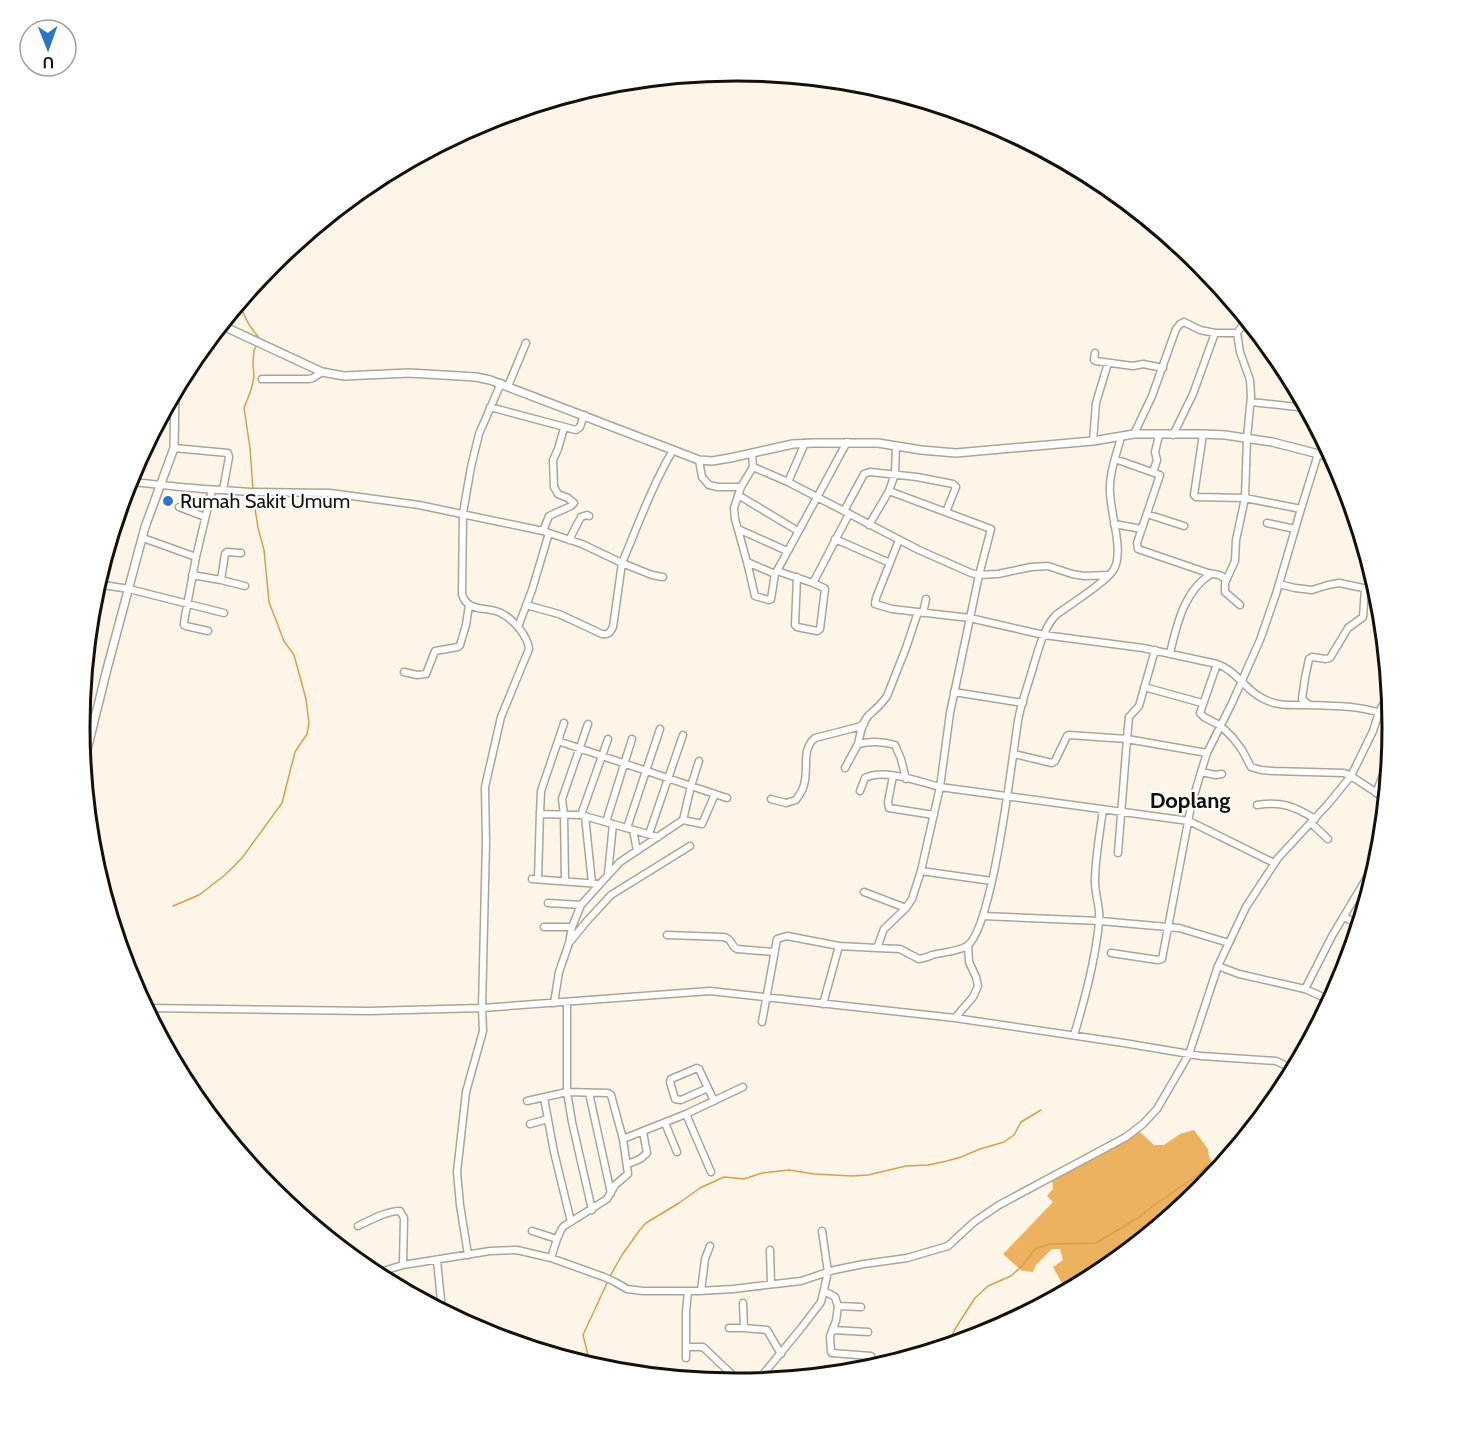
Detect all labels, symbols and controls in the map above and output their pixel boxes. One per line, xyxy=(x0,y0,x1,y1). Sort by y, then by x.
north arrow xyxy=(18,18,78,78)
text: U xyxy=(42,53,54,72)
place label: Rumah Sakit Umum xyxy=(180,489,350,513)
marker: Rumah Sakit Umum xyxy=(161,494,175,508)
district label: Doplang xyxy=(1150,787,1230,814)

